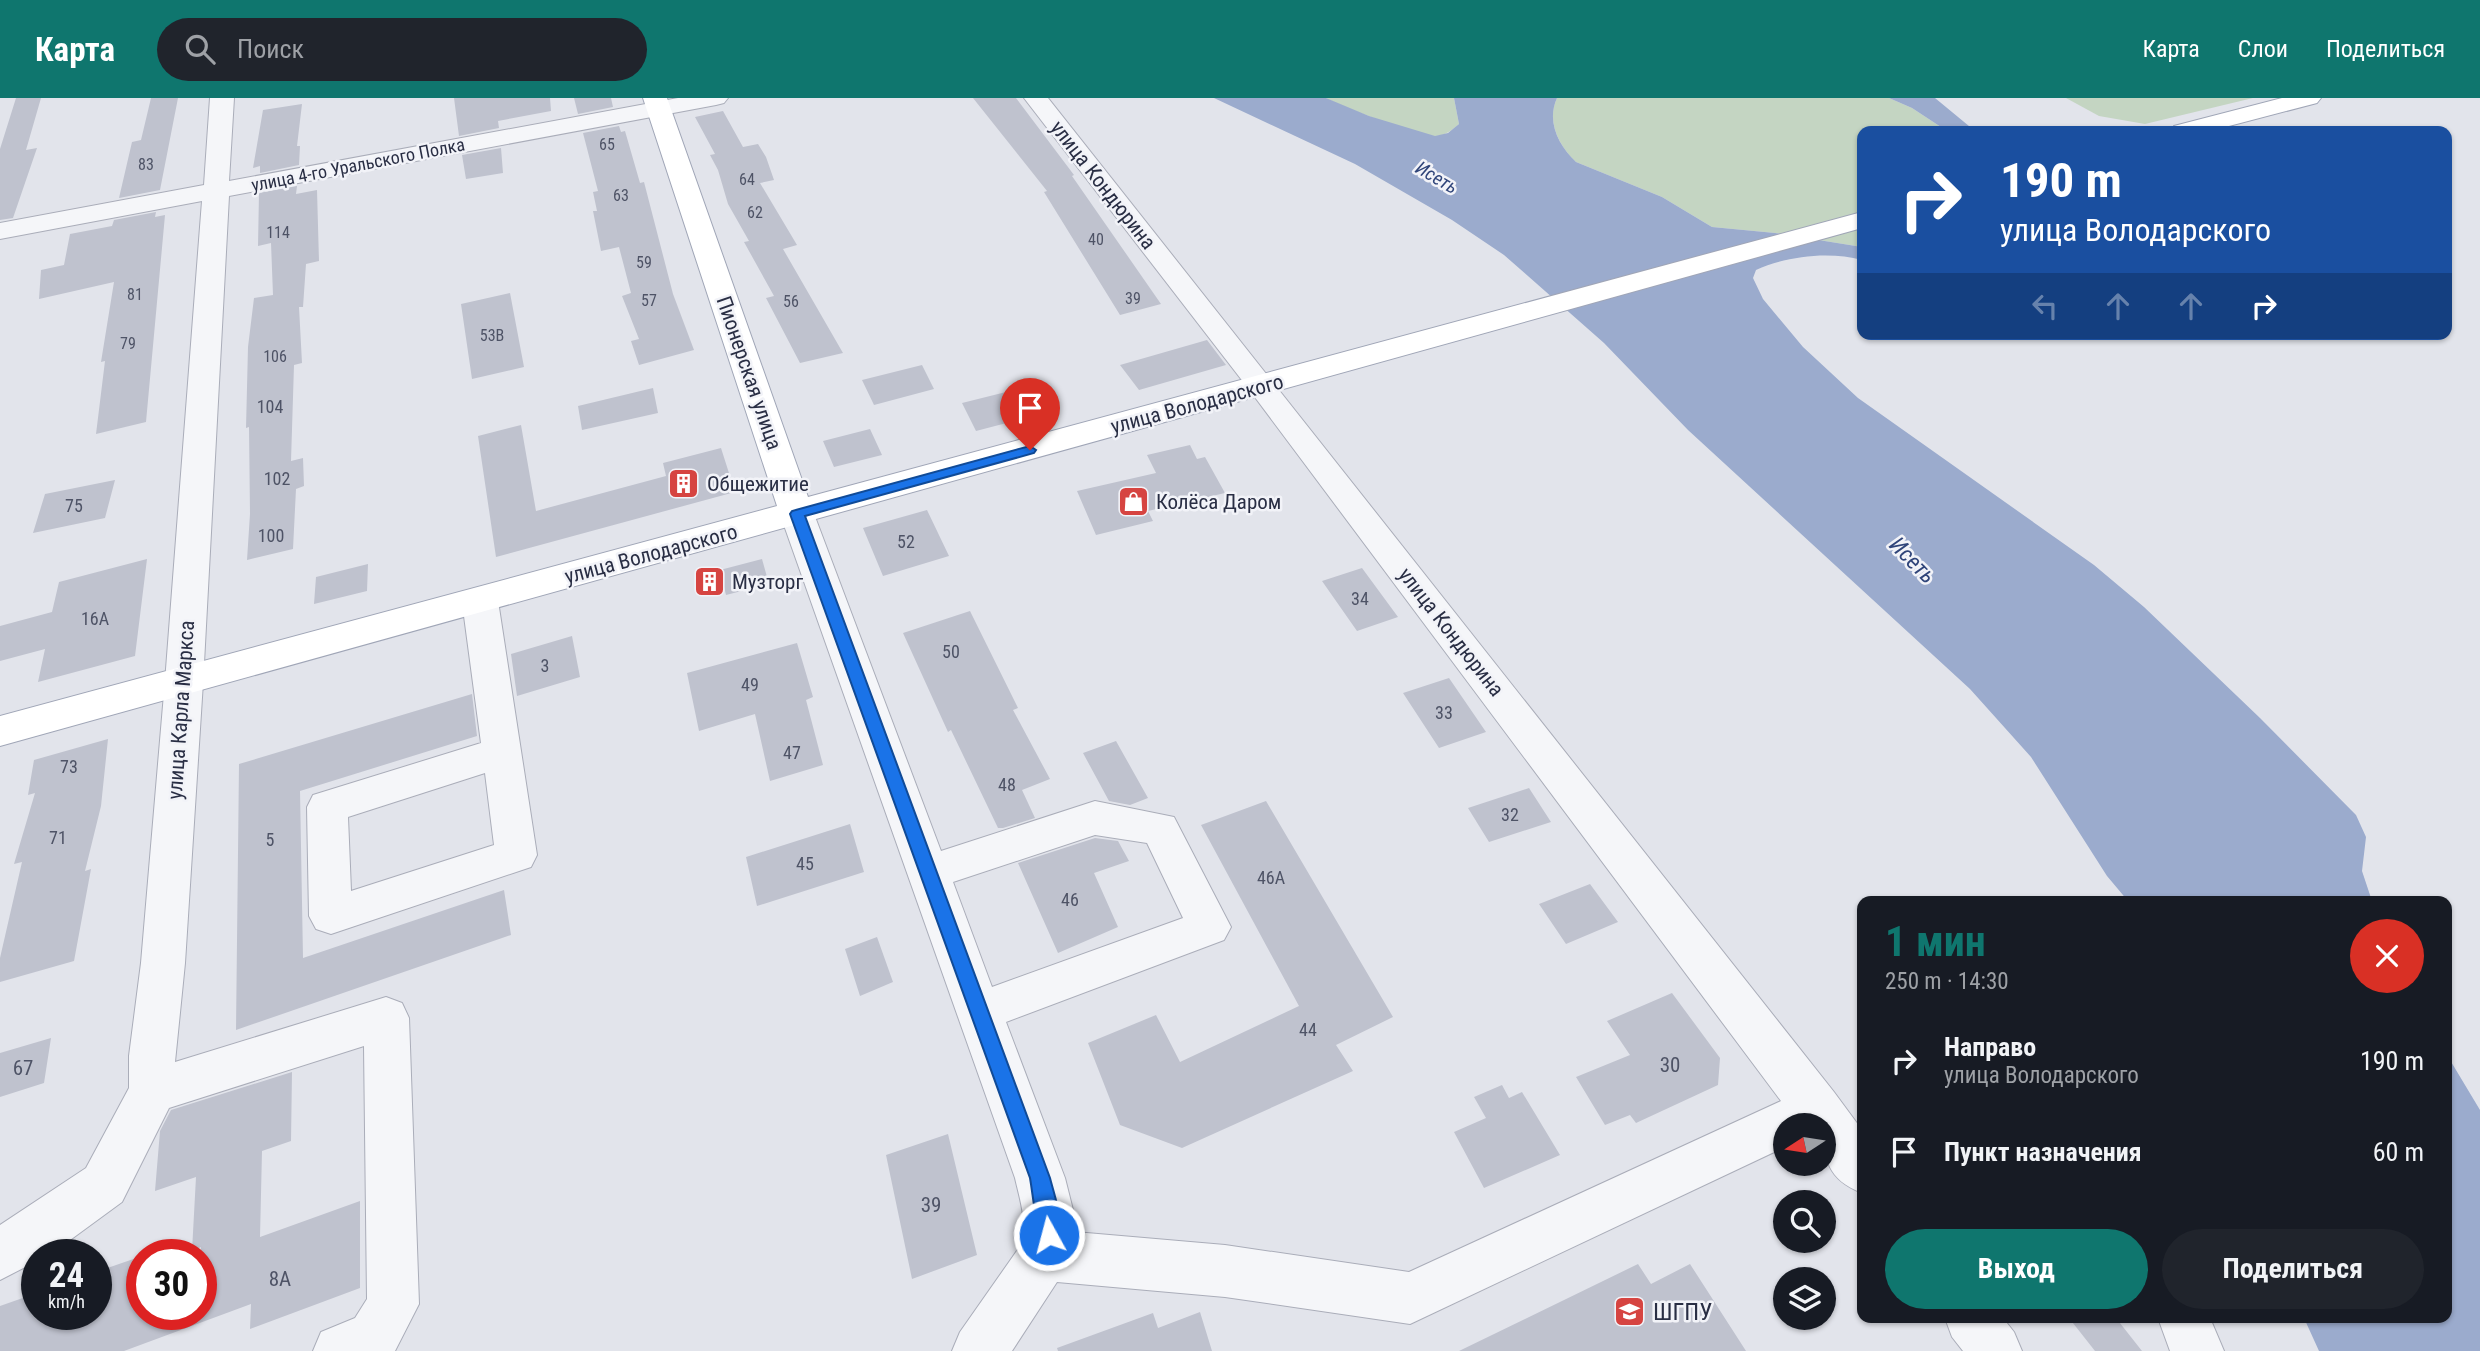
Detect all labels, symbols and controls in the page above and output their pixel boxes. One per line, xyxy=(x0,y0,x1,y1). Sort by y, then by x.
search box xyxy=(157,18,647,81)
text: Карта xyxy=(35,30,115,69)
icon: search xyxy=(181,30,219,68)
text: Поиск xyxy=(237,34,304,64)
text: Карта xyxy=(2142,35,2200,63)
text: Слои xyxy=(2238,35,2288,63)
text: Поделиться xyxy=(2326,35,2445,63)
street label: улица Кондюрина xyxy=(1045,116,1161,254)
street label: улица 4-го Уральского Полка xyxy=(249,134,466,196)
house number: 65 xyxy=(599,135,615,154)
text: 190 m xyxy=(2000,152,2122,209)
icon: right xyxy=(1885,154,1976,245)
house number: 83 xyxy=(138,155,154,174)
water label: Исеть xyxy=(1411,156,1462,199)
house number: 64 xyxy=(739,170,755,189)
house number: 63 xyxy=(613,186,629,205)
house number: 62 xyxy=(747,203,763,222)
text: улица Володарского xyxy=(2000,211,2271,249)
house number: 114 xyxy=(266,223,290,242)
house number: 40 xyxy=(1088,230,1104,249)
house number: 59 xyxy=(636,253,652,272)
house number: 81 xyxy=(127,285,143,304)
icon: left xyxy=(2026,287,2064,325)
icon: ahead xyxy=(2099,287,2137,325)
icon: ahead xyxy=(2172,287,2210,325)
icon: right xyxy=(2245,287,2283,325)
house number: 39 xyxy=(1125,289,1141,308)
house number: 57 xyxy=(641,291,657,310)
house number: 56 xyxy=(783,292,799,311)
street label: Пионерская улица xyxy=(711,293,787,453)
house number: 53В xyxy=(480,326,504,345)
house number: 79 xyxy=(120,334,136,353)
house number: 106 xyxy=(263,347,287,366)
street label: улица Володарского xyxy=(1108,369,1286,439)
pin xyxy=(1000,378,1060,450)
icon: arrive xyxy=(1011,389,1049,427)
house number: 104 xyxy=(257,396,283,417)
building icon: Общежитие xyxy=(667,467,701,501)
house number: 102 xyxy=(264,468,290,489)
place label: Общежитие xyxy=(707,472,809,496)
shop icon: Колёса Даром xyxy=(1116,485,1150,519)
place label: Колёса Даром xyxy=(1156,490,1281,514)
house number: 75 xyxy=(65,495,83,516)
street label: улица Володарского xyxy=(562,519,740,589)
house number: 100 xyxy=(258,525,284,546)
house number: 52 xyxy=(897,531,915,552)
water label: Исеть xyxy=(1884,531,1942,589)
street label: улица Кондюрина xyxy=(1393,563,1509,701)
building icon: Музторг xyxy=(692,565,726,599)
place label: Музторг xyxy=(732,570,803,594)
house number: 34 xyxy=(1351,588,1369,609)
house number: 16А xyxy=(81,608,110,629)
street label: улица Карла Маркса xyxy=(163,620,199,800)
house number: 50 xyxy=(942,641,960,662)
house number: 3 xyxy=(541,655,549,676)
house number: 49 xyxy=(741,674,759,695)
house number: 33 xyxy=(1435,702,1453,723)
house number: 47 xyxy=(783,742,801,763)
house number: 73 xyxy=(60,756,78,777)
house number: 48 xyxy=(998,774,1016,795)
house number: 32 xyxy=(1501,804,1519,825)
house number: 71 xyxy=(49,827,67,848)
house number: 5 xyxy=(266,829,275,850)
house number: 45 xyxy=(796,853,814,874)
house number: 46А xyxy=(1257,867,1286,888)
house number: 46 xyxy=(1061,889,1079,910)
text: 1 мин xyxy=(1885,917,1986,966)
button: close xyxy=(2350,919,2424,993)
text: 250 m · 14:30 xyxy=(1885,968,2009,995)
house number: 44 xyxy=(1299,1019,1317,1040)
text: Направо xyxy=(1944,1032,2036,1062)
icon: right xyxy=(1885,1042,1923,1080)
text: 190 m xyxy=(2360,1046,2424,1076)
house number: 30 xyxy=(1660,1053,1680,1077)
house number: 67 xyxy=(13,1056,33,1080)
text: улица Володарского xyxy=(1944,1062,2139,1089)
north arrow xyxy=(1773,1113,1836,1176)
map controls xyxy=(1773,1113,1836,1330)
icon: arrive xyxy=(1885,1133,1923,1171)
text: Пункт назначения xyxy=(1944,1137,2142,1167)
text: 60 m xyxy=(2373,1137,2424,1167)
button: search xyxy=(1773,1190,1836,1253)
house number: 39 xyxy=(921,1193,941,1217)
position arrow xyxy=(1012,1198,1086,1272)
button: Выход xyxy=(1885,1229,2148,1309)
button: Поделиться xyxy=(2162,1229,2424,1309)
speed limit sign: 30 xyxy=(126,1239,217,1330)
text: 24 xyxy=(49,1255,84,1296)
house number: 8А xyxy=(269,1267,291,1291)
button: layers xyxy=(1773,1267,1836,1330)
text: km/h xyxy=(48,1291,85,1312)
school or university icon: ШГПУ xyxy=(1613,1295,1647,1329)
place label: ШГПУ xyxy=(1653,1298,1712,1326)

